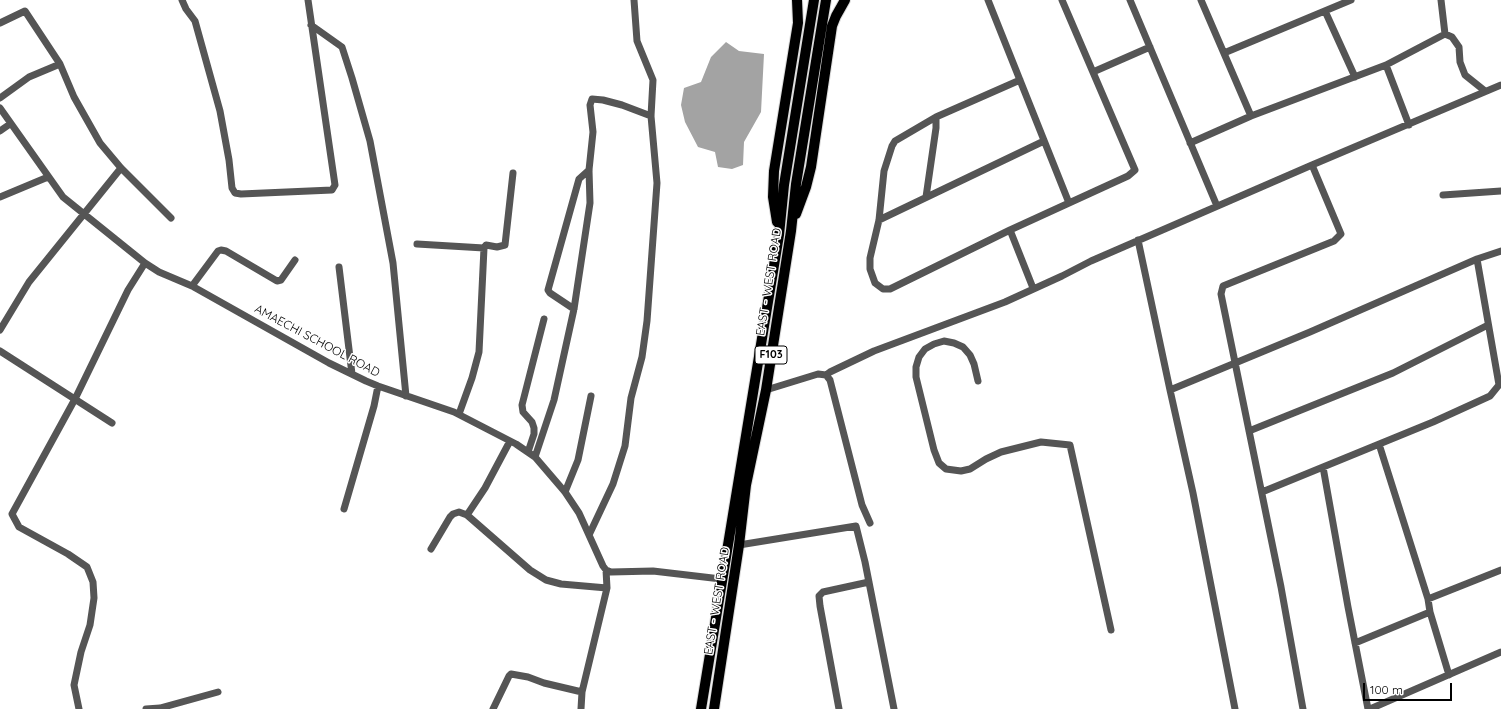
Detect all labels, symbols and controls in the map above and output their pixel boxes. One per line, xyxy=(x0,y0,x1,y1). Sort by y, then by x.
street label: EAST - WEST ROAD xyxy=(753,227,785,337)
street label: AMAECHI SCHOOL ROAD xyxy=(252,302,382,380)
road number: F103 xyxy=(755,346,787,364)
street label: EAST - WEST ROAD xyxy=(701,546,733,656)
scale bar xyxy=(1365,675,1454,701)
text: 100 m xyxy=(1370,682,1403,697)

